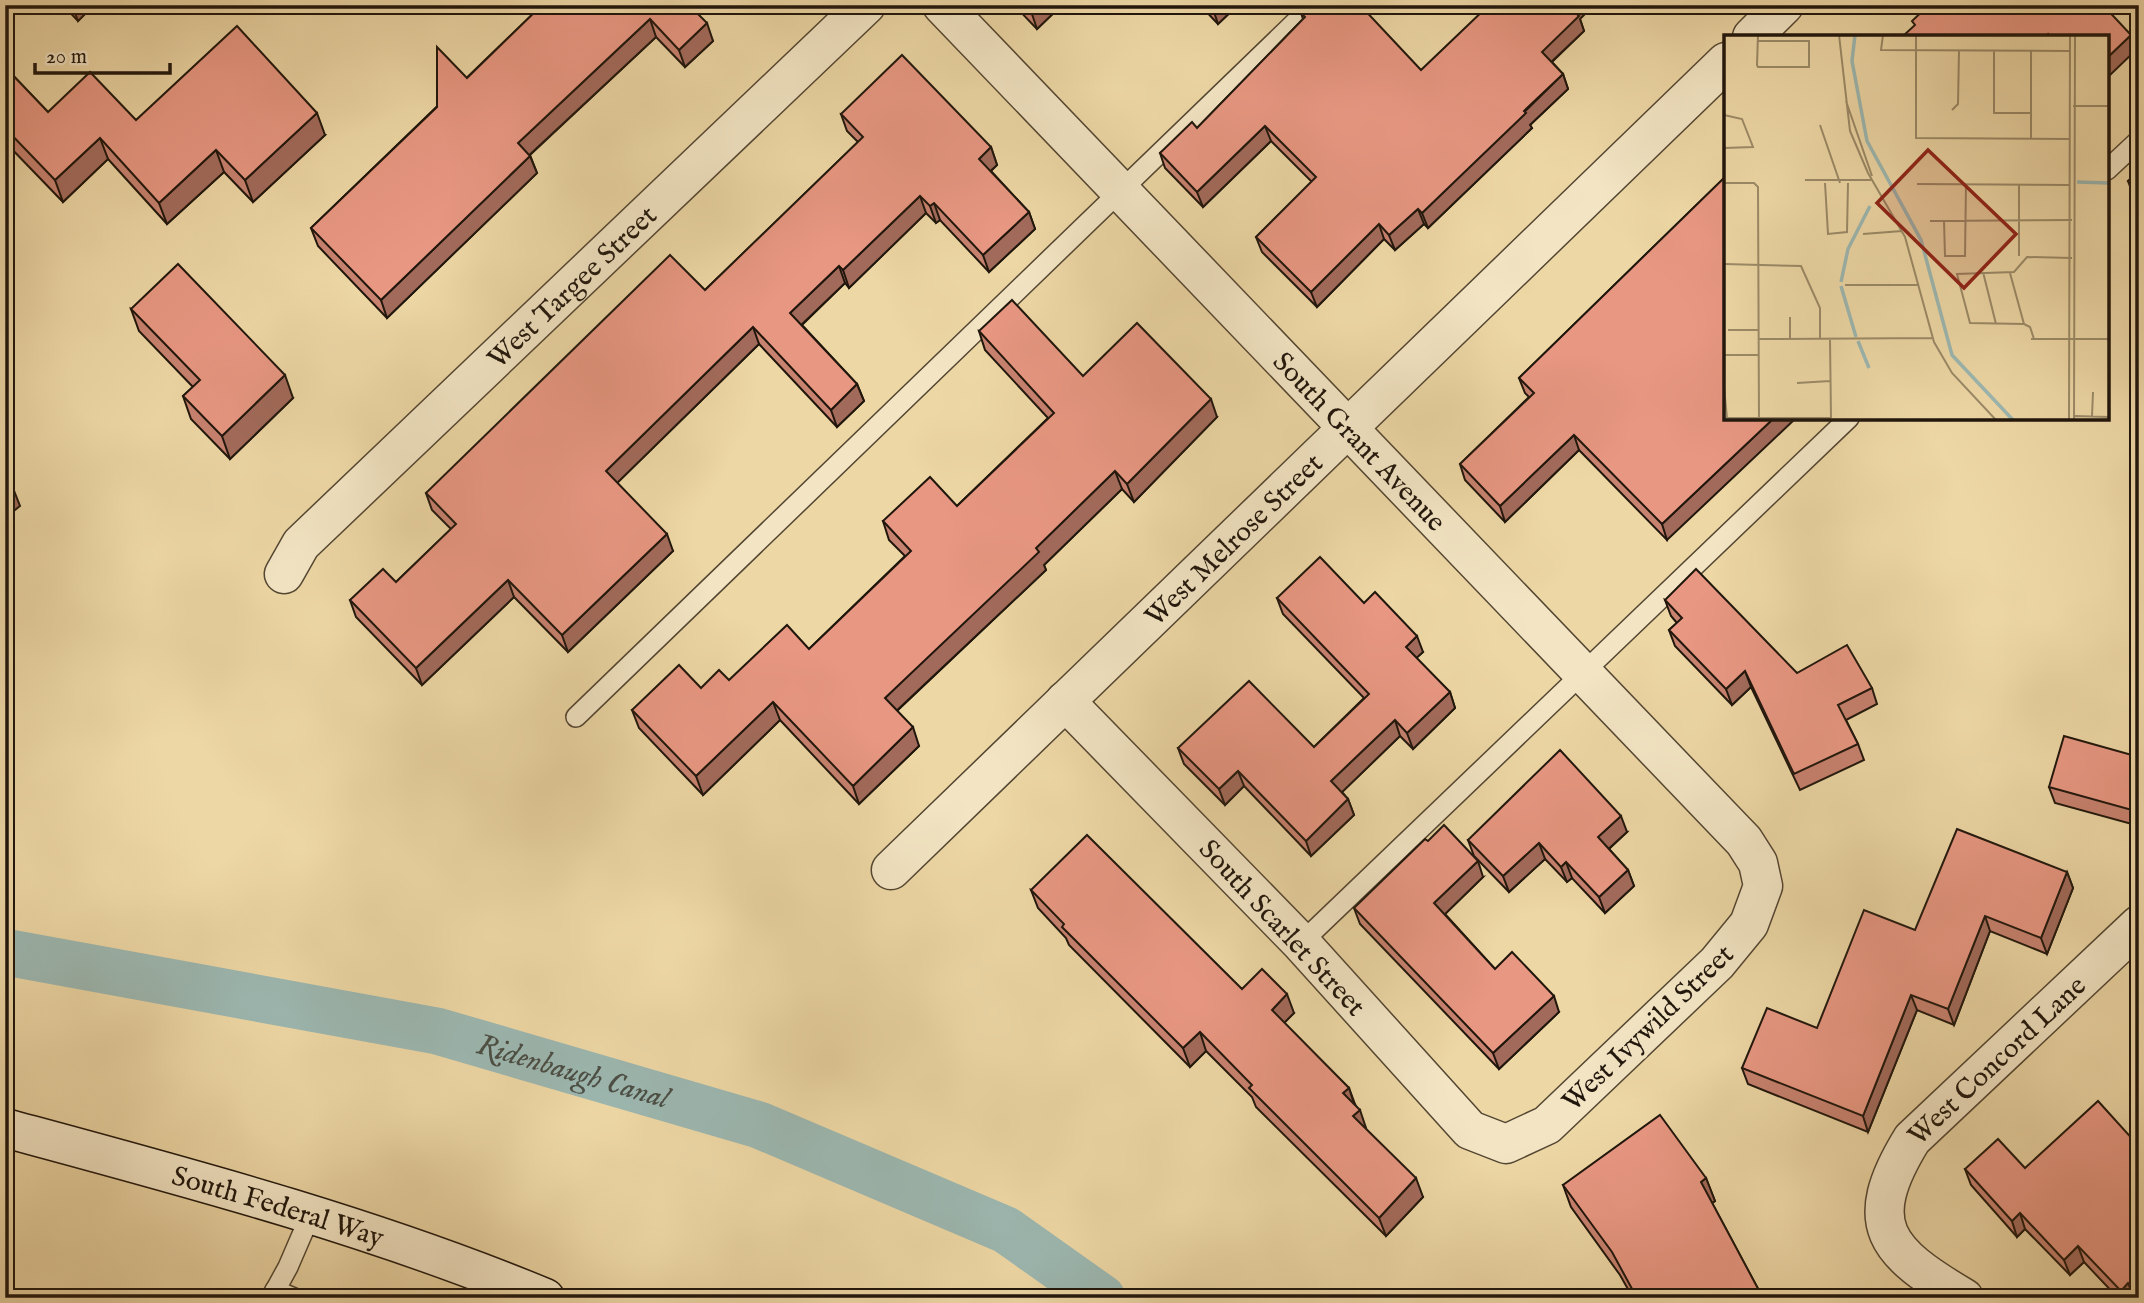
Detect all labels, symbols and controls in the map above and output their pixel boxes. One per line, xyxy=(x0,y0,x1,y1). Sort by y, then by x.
scale bar xyxy=(35,32,170,76)
inset map xyxy=(1724,35,2109,420)
text: 20 m xyxy=(46,44,87,71)
street label: West Targee Street xyxy=(481,199,665,377)
street label: South Grant Avenue xyxy=(1264,346,1453,540)
street label: West Melrose Street xyxy=(1138,447,1331,635)
street label: South Scarlet Street xyxy=(1190,833,1372,1025)
street label: West Ivywild Street xyxy=(1556,938,1742,1120)
street label: West Concord Lane xyxy=(1901,969,2094,1154)
water label: Ridenbaugh Canal xyxy=(472,1027,676,1120)
street label: South Federal Way xyxy=(168,1159,388,1257)

